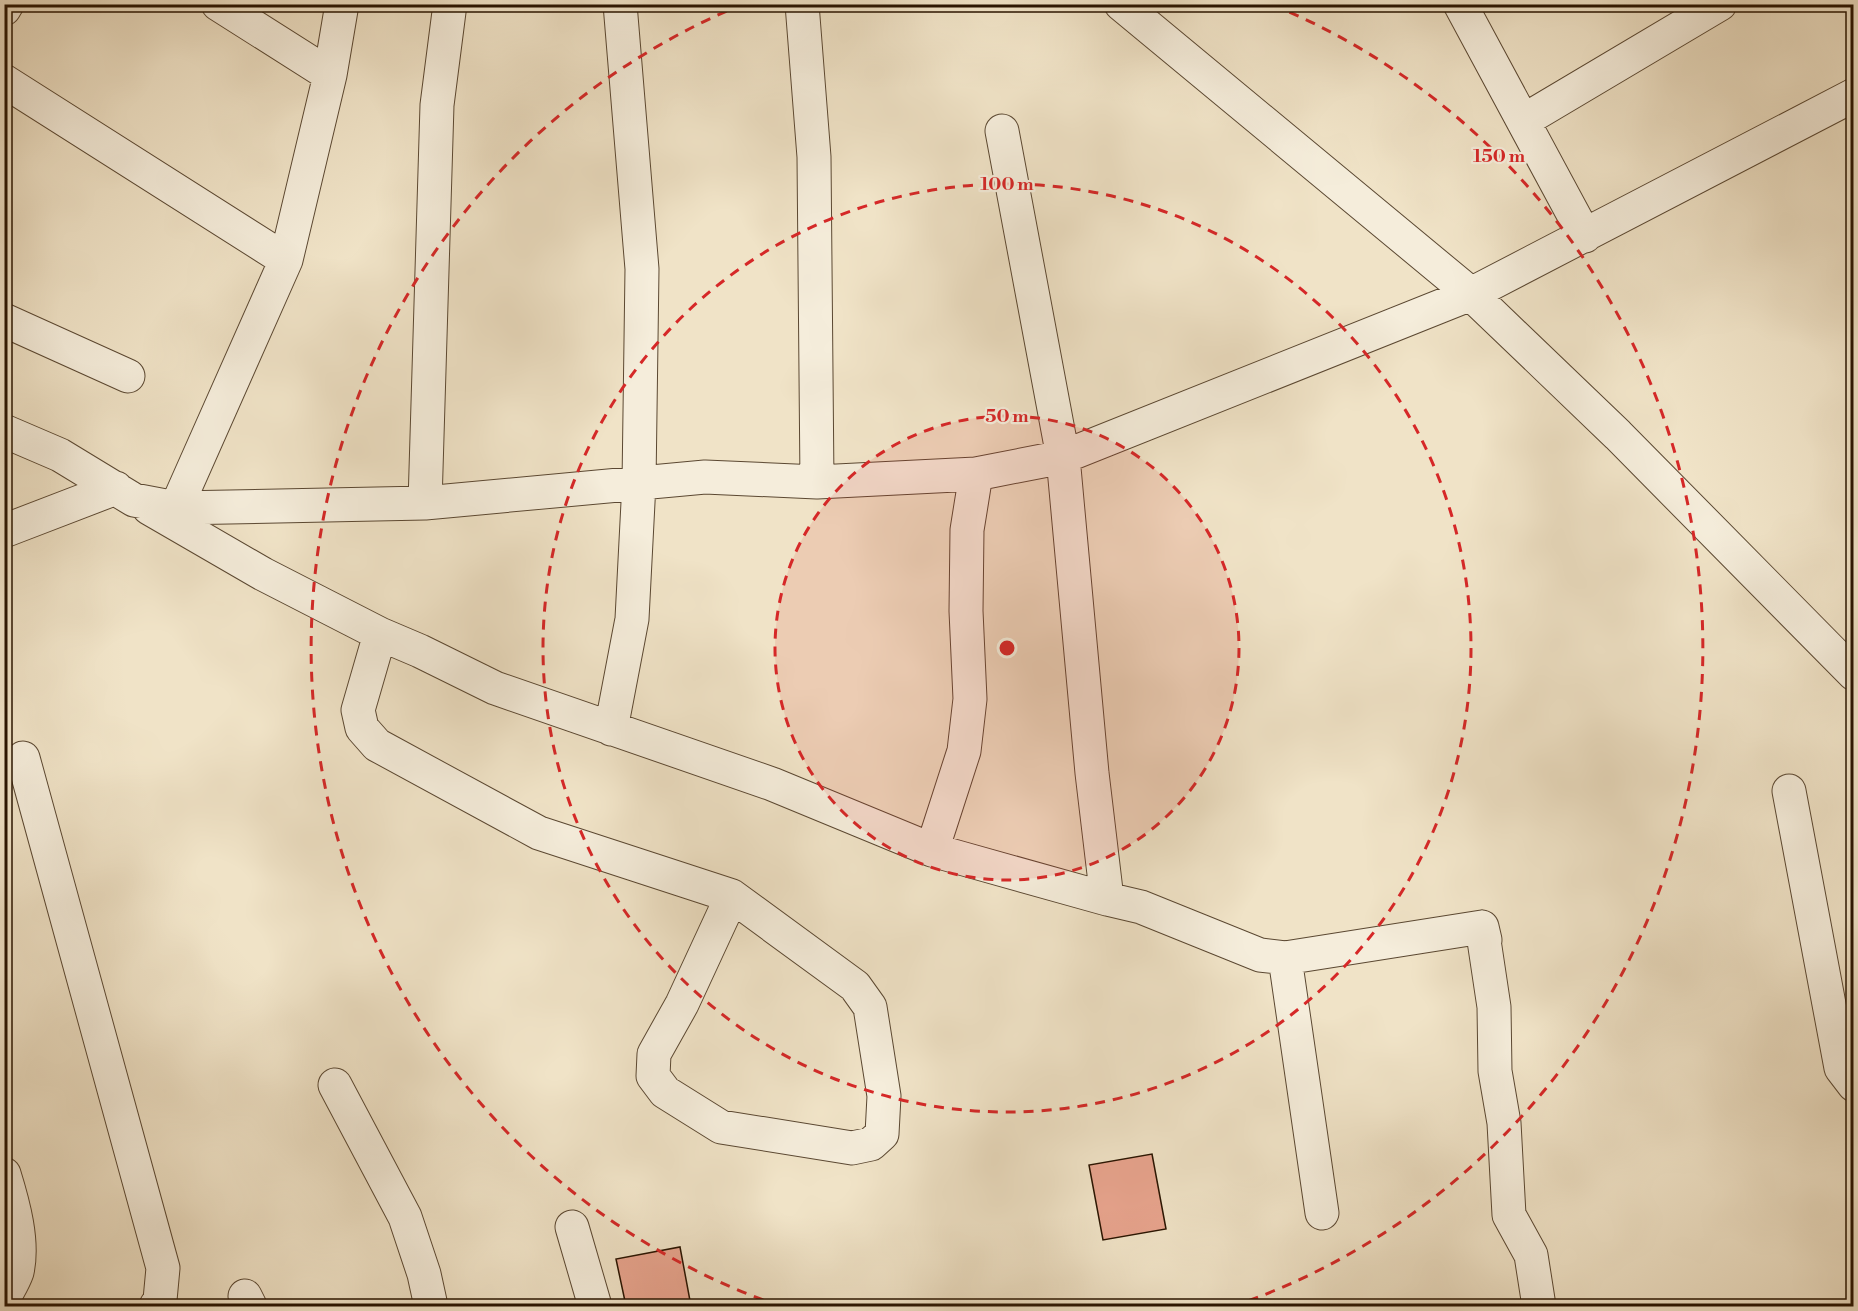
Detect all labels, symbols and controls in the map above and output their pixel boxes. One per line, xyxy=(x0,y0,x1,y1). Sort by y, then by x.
text: 150 m xyxy=(1473,145,1526,168)
text: 100 m xyxy=(980,173,1034,196)
text: 50 m xyxy=(985,405,1029,428)
centre of rings xyxy=(997,638,1017,658)

